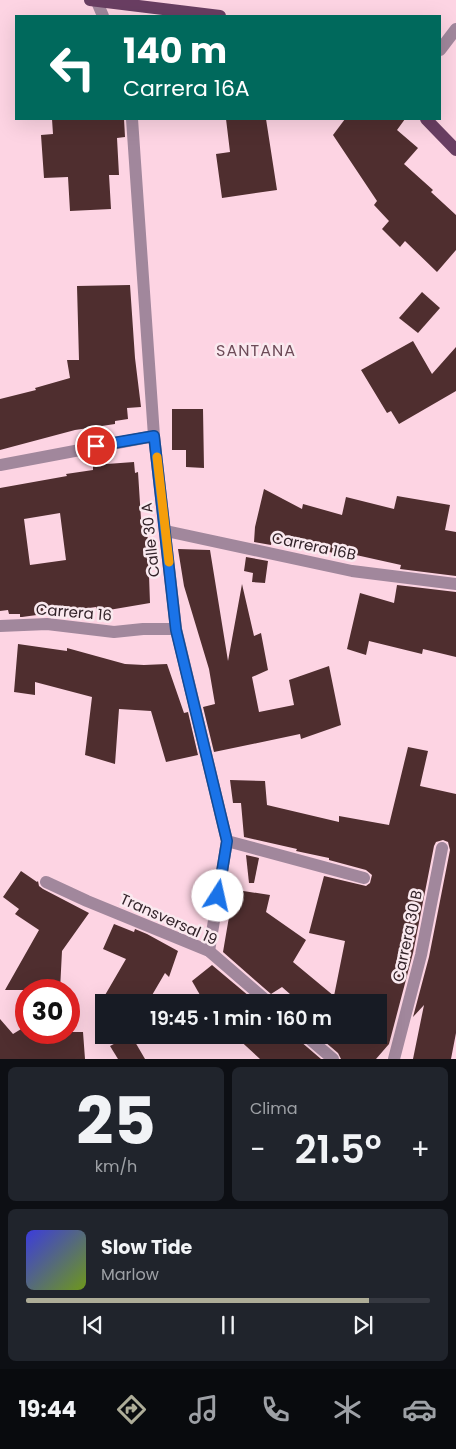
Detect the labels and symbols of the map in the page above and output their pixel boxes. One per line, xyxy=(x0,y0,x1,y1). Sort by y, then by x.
district label: SANTANA xyxy=(216,339,296,362)
pin xyxy=(75,425,117,467)
street label: Calle 30 A xyxy=(136,502,164,578)
street label: Carrera 16B xyxy=(270,527,358,565)
street label: Carrera 16 xyxy=(35,598,113,626)
position arrow xyxy=(191,869,243,921)
street label: Transversal 19 xyxy=(117,888,221,950)
street label: Carrera 30 B xyxy=(387,888,427,984)
speed limit sign: 30 xyxy=(15,979,80,1044)

